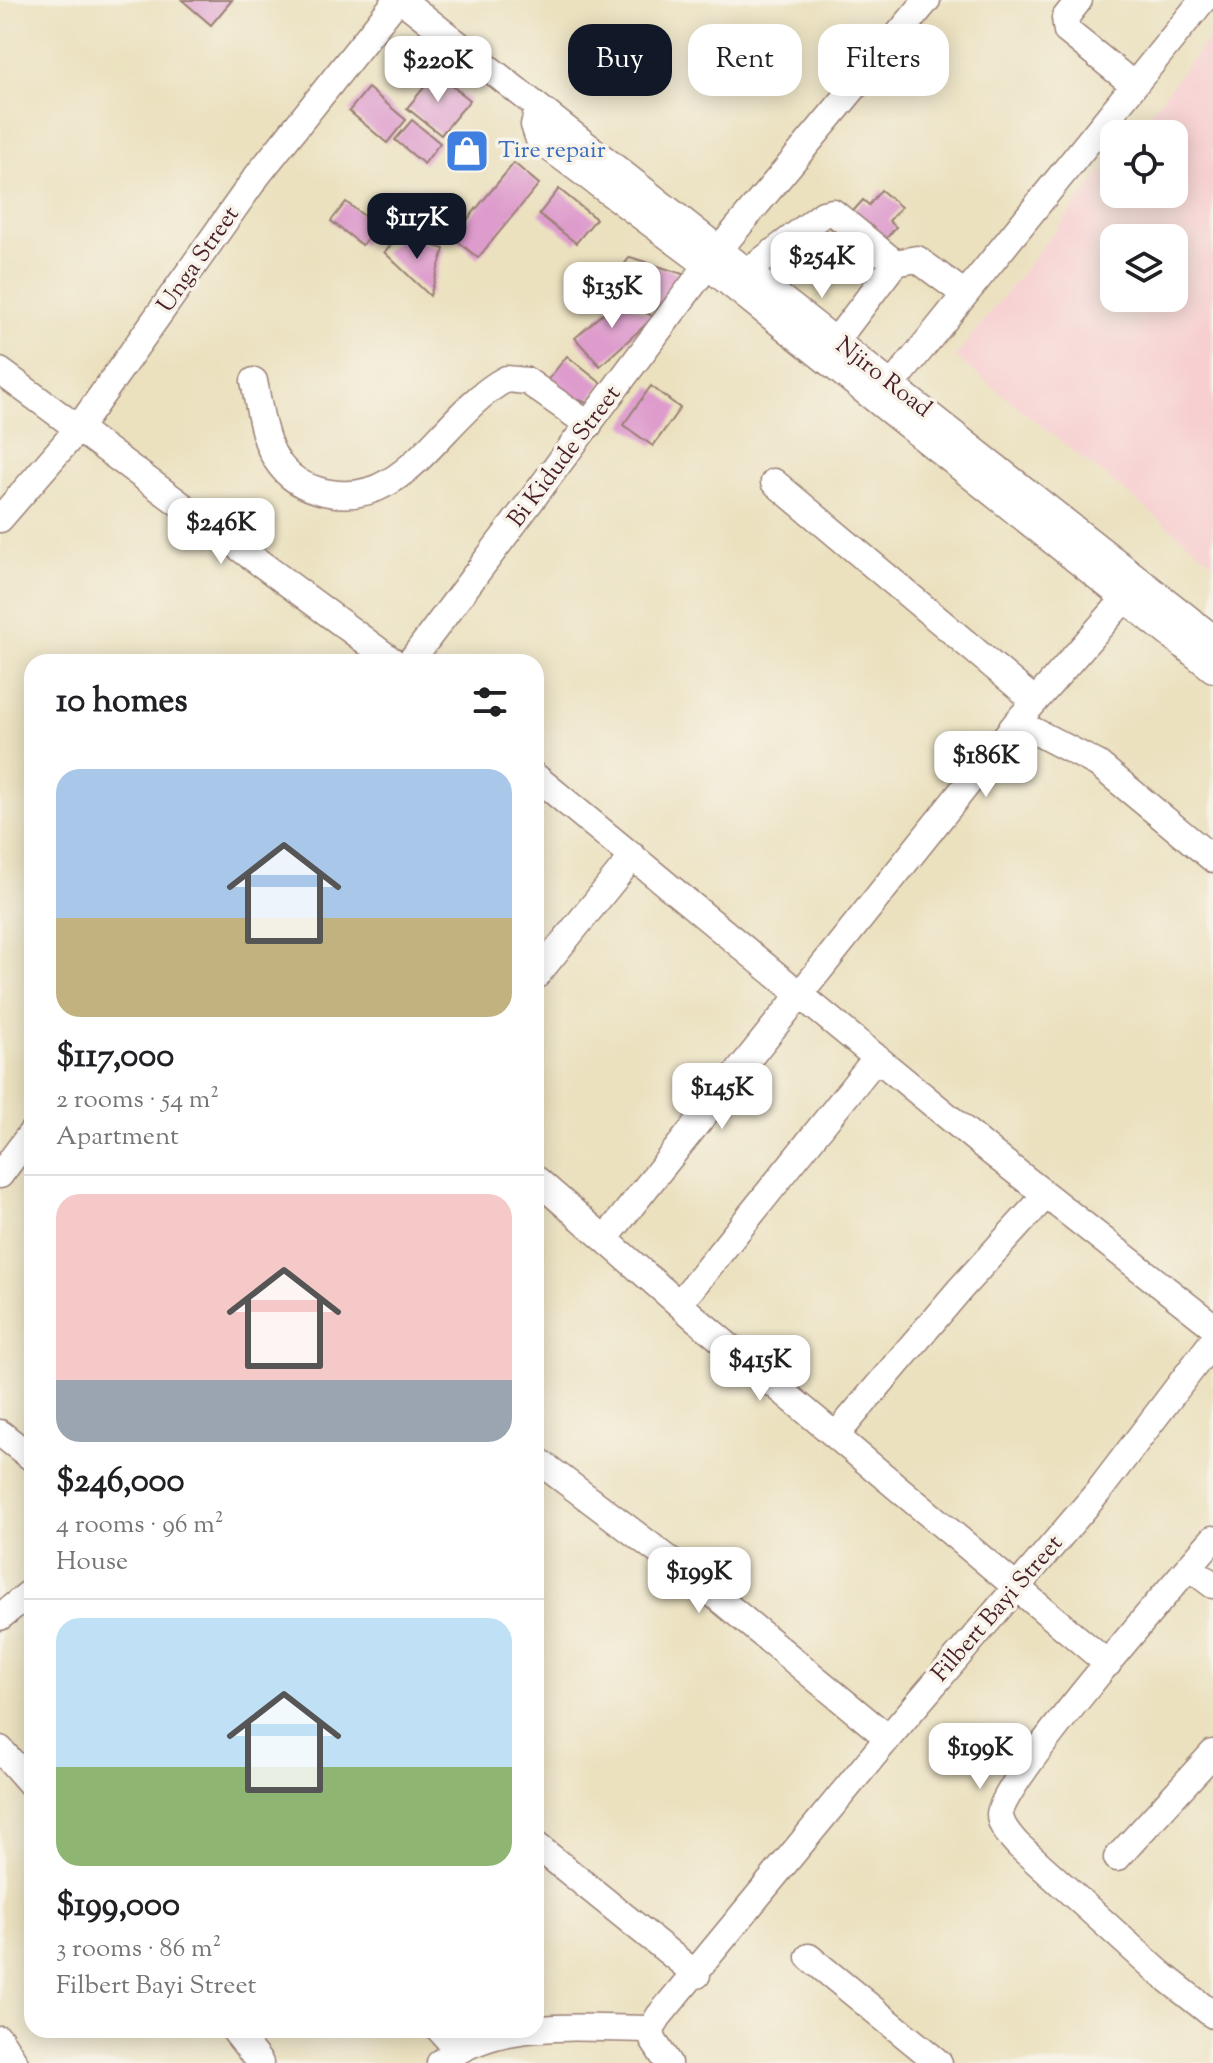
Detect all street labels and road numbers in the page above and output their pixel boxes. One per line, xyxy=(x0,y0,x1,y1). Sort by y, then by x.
street label: Unga Street xyxy=(150,200,248,320)
street label: Njiro Road xyxy=(828,330,939,427)
street label: Bi Kidude Street xyxy=(500,379,630,535)
street label: Filbert Bayi Street xyxy=(924,1528,1072,1690)

